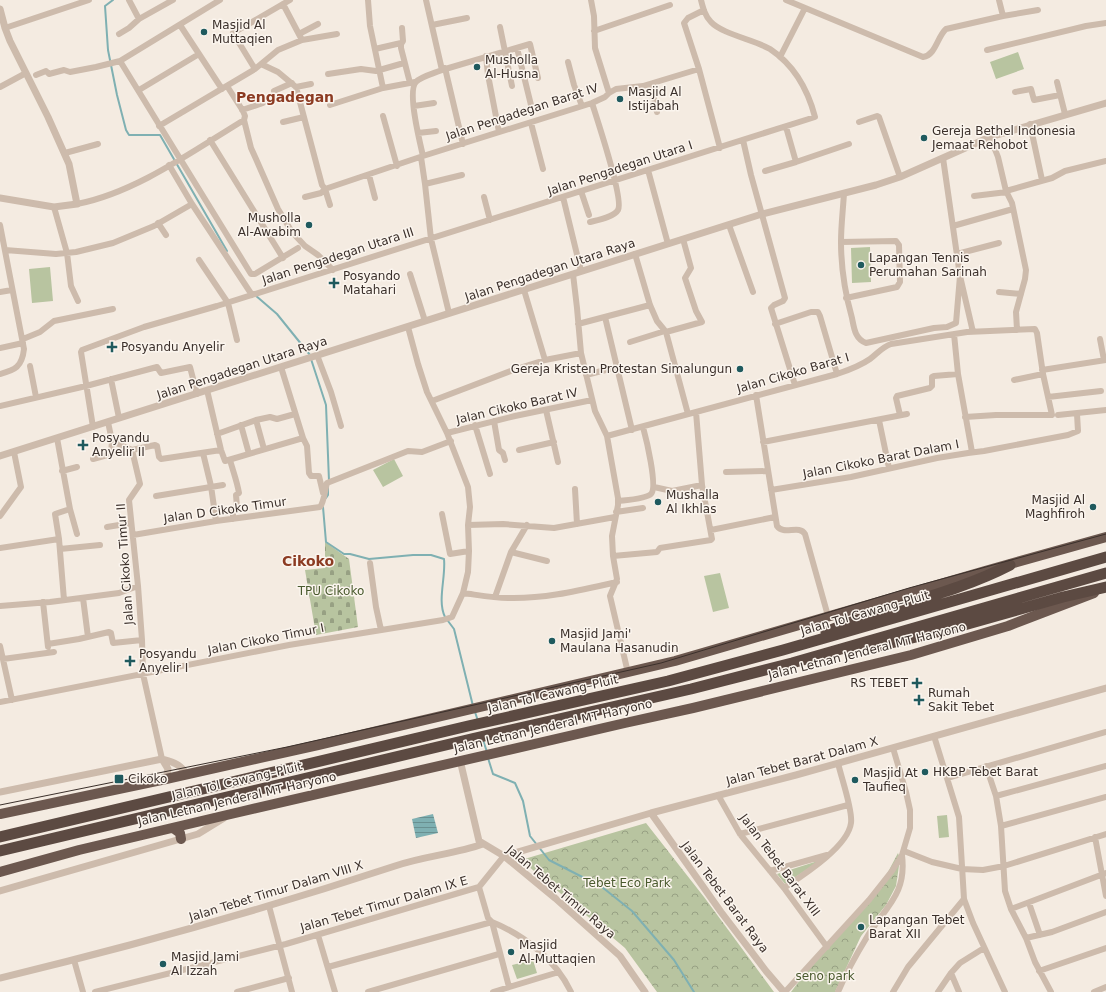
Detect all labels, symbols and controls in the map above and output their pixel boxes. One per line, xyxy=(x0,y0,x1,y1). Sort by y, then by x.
place label: Masjid Al Muttaqien xyxy=(212,18,273,46)
marker: Masjid Al Muttaqien xyxy=(199,27,209,37)
place label: Musholla Al-Husna xyxy=(485,53,539,81)
marker: Musholla Al-Husna xyxy=(472,62,482,72)
street label: Jalan Pengadegan Barat IV xyxy=(443,80,601,144)
place label: Masjid Al Istijabah xyxy=(628,85,682,113)
district label: Pengadegan xyxy=(236,89,334,105)
marker: Masjid Al Istijabah xyxy=(615,94,625,104)
place label: Gereja Bethel Indonesia Jemaat Rehobot xyxy=(931,124,1076,152)
marker: Gereja Bethel Indonesia Jemaat Rehobot xyxy=(919,133,929,143)
street label: Jalan Pengadegan Utara I xyxy=(545,138,694,198)
place label: Musholla Al-Awabim xyxy=(238,211,301,239)
marker: Musholla Al-Awabim xyxy=(304,220,314,230)
street label: Jalan Pengadegan Utara III xyxy=(259,225,416,287)
street label: Jalan Pengadegan Utara Raya xyxy=(462,236,637,304)
place label: Lapangan Tennis Perumahan Sarinah xyxy=(869,251,987,279)
marker: Lapangan Tennis Perumahan Sarinah xyxy=(856,260,866,270)
place label: Posyando Matahari xyxy=(343,269,400,297)
marker: Posyando Matahari xyxy=(328,277,340,289)
street label: Jalan Pengadegan Utara Raya xyxy=(154,334,329,402)
place label: Posyandu Anyelir xyxy=(121,340,224,354)
marker: Posyandu Anyelir xyxy=(106,341,118,353)
street label: Jalan Cikoko Barat I xyxy=(734,350,851,396)
place label: Gereja Kristen Protestan Simalungun xyxy=(511,362,732,376)
marker: Gereja Kristen Protestan Simalungun xyxy=(735,364,745,374)
street label: Jalan Cikoko Barat IV xyxy=(454,385,580,427)
place label: Posyandu Anyelir II xyxy=(92,431,150,459)
street label: Jalan Cikoko Barat Dalam I xyxy=(801,437,960,481)
marker: Posyandu Anyelir II xyxy=(77,439,89,451)
place label: Mushalla Al Ikhlas xyxy=(666,488,719,516)
place label: Masjid Al Maghfiroh xyxy=(1025,493,1085,521)
street label: Jalan D Cikoko Timur xyxy=(162,494,287,526)
marker: Mushalla Al Ikhlas xyxy=(653,497,663,507)
marker: Masjid Al Maghfiroh xyxy=(1088,502,1098,512)
street label: Jalan Cikoko Timur II xyxy=(114,503,136,626)
district label: Cikoko xyxy=(282,553,334,569)
park label: TPU Cikoko xyxy=(297,584,364,598)
street label: Jalan Tol Cawang–Pluit xyxy=(798,588,931,638)
street label: Jalan Letnan Jenderal MT Haryono xyxy=(766,620,967,683)
street label: Jalan Cikoko Timur I xyxy=(206,621,325,657)
place label: Masjid Jami' Maulana Hasanudin xyxy=(560,627,679,655)
marker: Masjid Jami' Maulana Hasanudin xyxy=(547,636,557,646)
place label: Posyandu Anyelir I xyxy=(139,647,197,675)
marker: Posyandu Anyelir I xyxy=(124,655,136,667)
street label: Jalan Tol Cawang–Pluit xyxy=(486,672,620,716)
place label: RS TEBET xyxy=(850,676,909,690)
marker: RS TEBET xyxy=(911,677,923,689)
place label: Rumah Sakit Tebet xyxy=(928,686,994,714)
marker: Rumah Sakit Tebet xyxy=(913,694,925,706)
street label: Jalan Letnan Jenderal MT Haryono xyxy=(451,696,654,756)
street label: Jalan Tebet Barat Dalam X xyxy=(724,734,879,788)
street label: Jalan Tol Cawang–Pluit xyxy=(170,759,304,803)
place label: HKBP Tebet Barat xyxy=(933,765,1038,779)
place label: Masjid At Taufieq xyxy=(862,766,918,794)
marker: HKBP Tebet Barat xyxy=(920,767,930,777)
street label: Jalan Letnan Jenderal MT Haryono xyxy=(135,769,338,829)
place label: Cikoko xyxy=(128,772,167,786)
marker: Cikoko xyxy=(113,773,125,785)
marker: Masjid At Taufieq xyxy=(850,775,860,785)
street label: Jalan Tebet Barat XIII xyxy=(736,810,823,919)
street label: Jalan Tebet Barat Raya xyxy=(678,838,771,955)
street label: Jalan Tebet Timur Raya xyxy=(503,842,618,942)
street label: Jalan Tebet Timur Dalam VIII X xyxy=(186,858,365,924)
street label: Jalan Tebet Timur Dalam IX E xyxy=(298,873,469,935)
park label: Tebet Eco Park xyxy=(582,876,671,890)
place label: Lapangan Tebet Barat XII xyxy=(869,913,965,941)
marker: Lapangan Tebet Barat XII xyxy=(856,922,866,932)
place label: Masjid Al-Muttaqien xyxy=(519,938,596,966)
marker: Masjid Al-Muttaqien xyxy=(506,947,516,957)
place label: Masjid Jami Al Izzah xyxy=(171,950,239,978)
marker: Masjid Jami Al Izzah xyxy=(158,959,168,969)
park label: seno park xyxy=(795,969,855,983)

